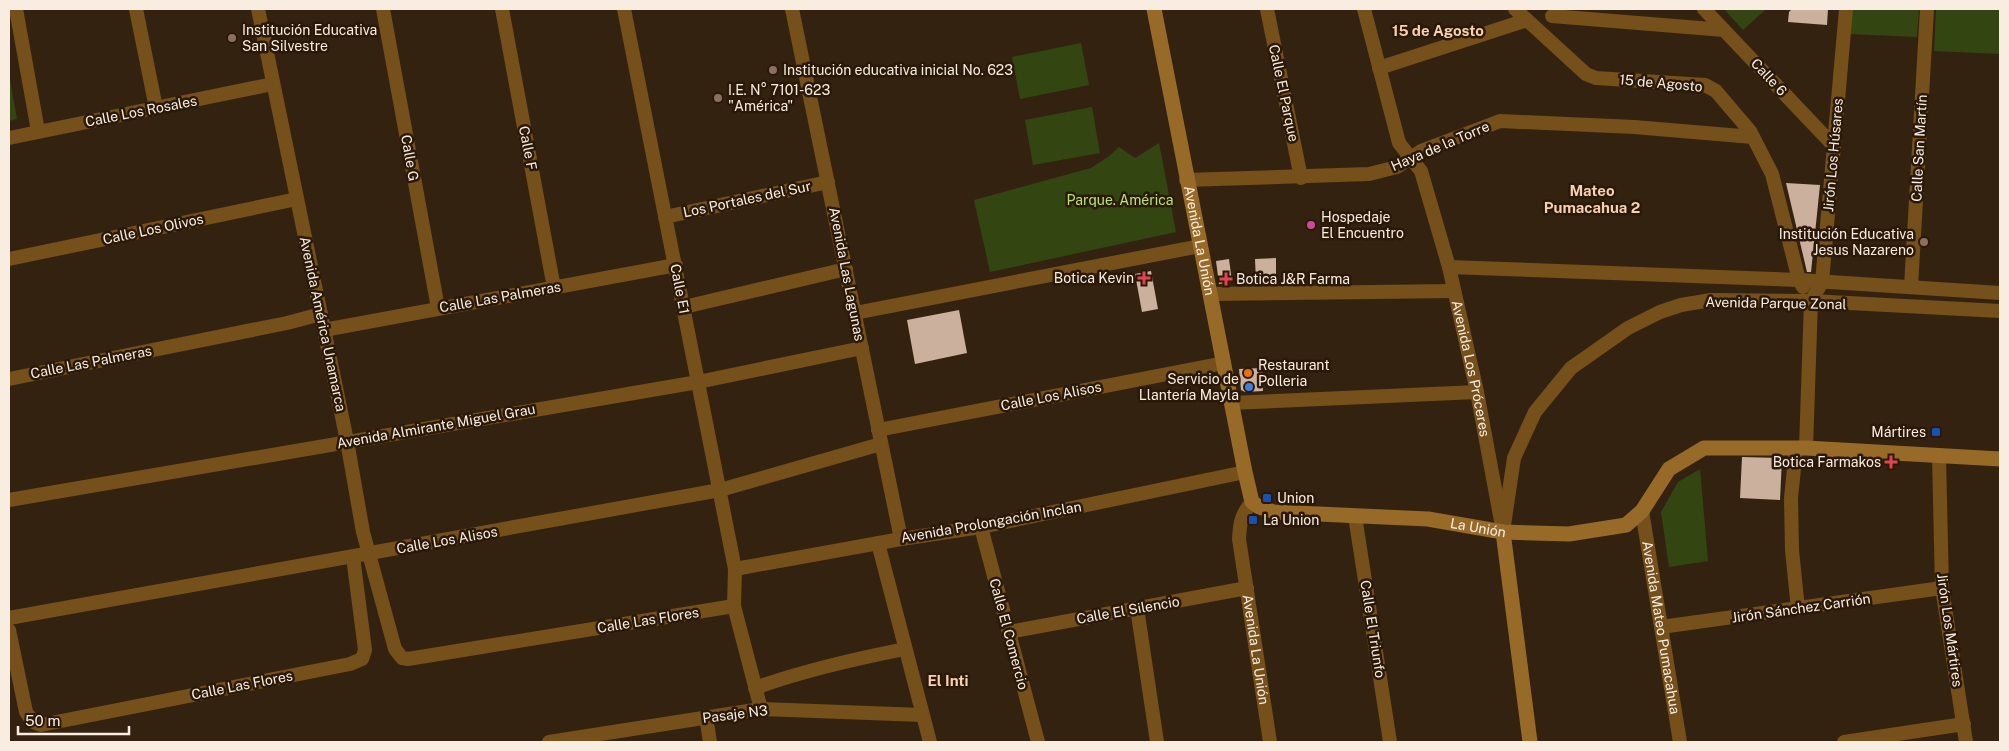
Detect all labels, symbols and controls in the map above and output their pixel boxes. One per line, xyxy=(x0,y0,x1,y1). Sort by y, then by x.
place label: Institución Educativa San Silvestre xyxy=(242,22,377,54)
district label: 15 de Agosto xyxy=(1392,22,1484,39)
marker: Institución Educativa San Silvestre xyxy=(226,32,238,44)
street label: Calle El Parque xyxy=(1266,43,1302,143)
street label: Calle 6 xyxy=(1748,55,1790,99)
place label: Institución educativa inicial No. 623 xyxy=(783,62,1013,78)
marker: Institución educativa inicial No. 623 xyxy=(767,64,779,76)
street label: 15 de Agosto xyxy=(1619,71,1703,95)
place label: I.E. N° 7101-623 "América" xyxy=(728,82,830,114)
street label: Calle Los Rosales xyxy=(84,92,198,130)
marker: I.E. N° 7101-623 "América" xyxy=(712,92,724,104)
street label: Calle San Martín xyxy=(1908,94,1930,202)
street label: Jirón Los Húsares xyxy=(1820,98,1846,212)
street label: Haya de la Torre xyxy=(1388,118,1492,174)
street label: Calle F xyxy=(516,125,540,171)
street label: Calle G xyxy=(398,134,422,182)
street label: Los Portales del Sur xyxy=(682,178,812,220)
district label: Mateo Pumacahua 2 xyxy=(1544,182,1640,216)
street label: Avenida La Unión xyxy=(1181,184,1218,297)
park label: Parque. América xyxy=(1067,192,1173,208)
street label: Avenida Las Lagunas xyxy=(826,206,868,342)
place label: Hospedaje El Encuentro xyxy=(1321,209,1404,241)
street label: Calle Los Olivos xyxy=(101,211,205,247)
marker: Hospedaje El Encuentro xyxy=(1305,219,1317,231)
place label: Institución Educativa Jesus Nazareno xyxy=(1779,226,1914,258)
street label: Avenida América Unamarca xyxy=(297,235,349,413)
marker: Institución Educativa Jesus Nazareno xyxy=(1918,236,1930,248)
street label: Calle E1 xyxy=(667,263,693,315)
place label: Botica Kevin xyxy=(1054,270,1134,286)
place label: Botica J&R Farma xyxy=(1236,271,1350,287)
marker: Botica Kevin xyxy=(1138,272,1150,284)
marker: Botica J&R Farma xyxy=(1220,273,1232,285)
street label: Calle Las Palmeras xyxy=(438,278,562,316)
street label: Avenida Parque Zonal xyxy=(1705,294,1847,312)
street label: Avenida Los Próceres xyxy=(1449,299,1493,438)
street label: Calle Las Palmeras xyxy=(29,342,153,382)
place label: Restaurant Polleria xyxy=(1258,357,1330,389)
marker: Restaurant Polleria xyxy=(1242,367,1254,379)
place label: Servicio de Llantería Mayla xyxy=(1139,371,1239,403)
street label: Calle Los Alisos xyxy=(999,378,1103,414)
marker: Servicio de Llantería Mayla xyxy=(1243,381,1255,393)
street label: Avenida Almirante Miguel Grau xyxy=(335,401,537,451)
place label: Mártires xyxy=(1871,424,1926,440)
marker: Mártires xyxy=(1930,426,1942,438)
place label: Botica Farmakos xyxy=(1773,454,1881,470)
marker: Botica Farmakos xyxy=(1885,456,1897,468)
place label: Union xyxy=(1277,490,1314,506)
marker: Union xyxy=(1261,492,1273,504)
street label: Avenida Prolongación Inclan xyxy=(899,498,1083,546)
place label: La Union xyxy=(1263,512,1319,528)
marker: La Union xyxy=(1247,514,1259,526)
street label: La Unión xyxy=(1449,515,1507,540)
street label: Calle Los Alisos xyxy=(395,523,499,557)
street label: Avenida Mateo Pumacahua xyxy=(1639,540,1683,715)
street label: Jirón Los Mártires xyxy=(1934,572,1966,688)
street label: Calle El Comercio xyxy=(986,577,1032,691)
street label: Calle El Triunfo xyxy=(1357,579,1389,679)
street label: Jirón Sánchez Carrión xyxy=(1731,590,1871,626)
street label: Calle El Silencio xyxy=(1075,593,1181,627)
street label: Avenida La Unión xyxy=(1240,593,1272,706)
street label: Calle Las Flores xyxy=(596,604,700,636)
street label: Calle Las Flores xyxy=(190,667,294,703)
district label: El Inti xyxy=(927,672,969,689)
street label: Pasaje N3 xyxy=(701,702,769,726)
scale bar xyxy=(18,704,129,736)
text: 50 m xyxy=(25,712,60,729)

